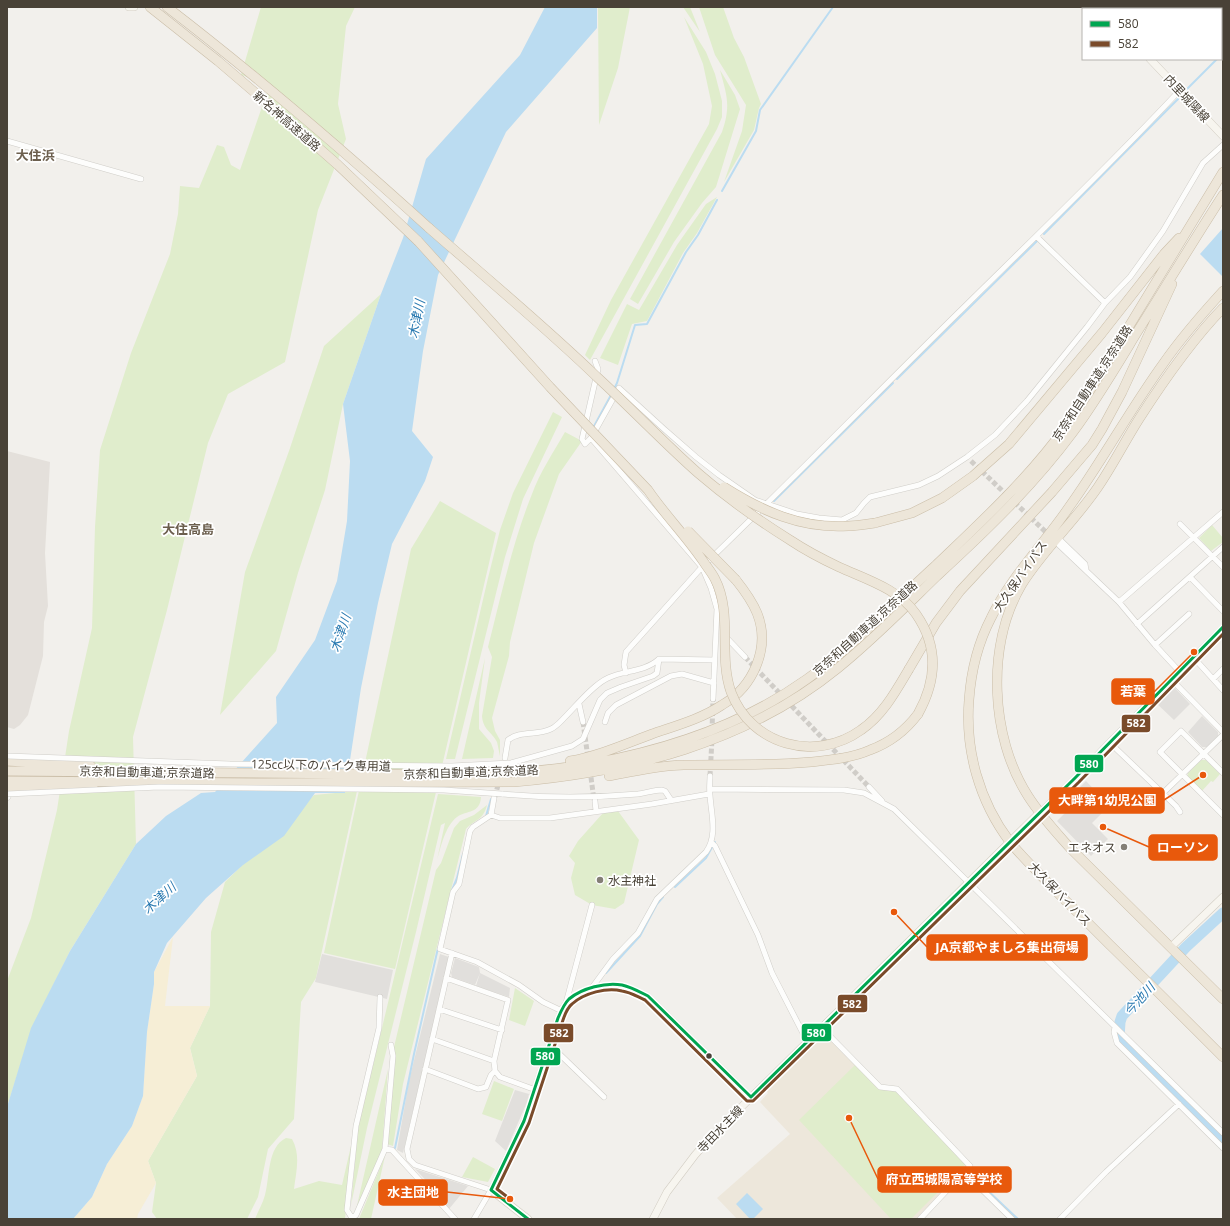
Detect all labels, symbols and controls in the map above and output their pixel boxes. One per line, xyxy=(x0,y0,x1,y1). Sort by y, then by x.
legend xyxy=(1082,8,1222,60)
text: 580 xyxy=(1118,15,1139,32)
text: 582 xyxy=(1118,35,1139,52)
street label: 内里城陽線 xyxy=(1160,70,1214,126)
street label: 新名神高速道路 xyxy=(250,87,324,155)
district label: 大住浜 xyxy=(15,146,55,164)
water label: 木津川 xyxy=(403,296,429,340)
street label: 京奈和自動車道;京奈道路 xyxy=(1048,322,1136,444)
district label: 大住高島 xyxy=(162,520,214,538)
street label: 大久保バイパス xyxy=(989,537,1051,615)
street label: 京奈和自動車道;京奈道路 xyxy=(809,576,921,680)
water label: 木津川 xyxy=(325,610,356,654)
callout: 若葉 xyxy=(1112,679,1154,704)
text: 若葉 xyxy=(1120,682,1146,700)
line badge: 582 xyxy=(1121,714,1151,733)
text: 582 xyxy=(1127,715,1145,730)
line badge: 580 xyxy=(1074,754,1104,773)
street label: 125cc以下のバイク専用道 xyxy=(251,755,391,775)
text: 580 xyxy=(1080,756,1098,771)
street label: 京奈和自動車道;京奈道路 xyxy=(403,761,539,783)
street label: 京奈和自動車道;京奈道路 xyxy=(79,762,215,782)
callout: 大畔第1幼児公園 xyxy=(1050,788,1164,813)
text: 大畔第1幼児公園 xyxy=(1058,791,1156,809)
callout: ローソン xyxy=(1149,835,1217,860)
text: ローソン xyxy=(1157,838,1209,856)
place label: エネオス xyxy=(1068,839,1116,856)
marker: エネオス xyxy=(1119,842,1129,852)
street label: 大久保バイパス xyxy=(1025,858,1095,930)
place label: 水主神社 xyxy=(608,872,656,889)
marker: 水主神社 xyxy=(595,875,605,885)
water label: 木津川 xyxy=(138,877,181,918)
callout: JA京都やましろ集出荷場 xyxy=(927,935,1087,960)
text: JA京都やましろ集出荷場 xyxy=(934,938,1079,956)
water label: 今池川 xyxy=(1119,977,1160,1020)
line badge: 582 xyxy=(837,994,868,1013)
text: 582 xyxy=(843,996,861,1011)
line badge: 582 xyxy=(543,1023,574,1043)
line badge: 580 xyxy=(801,1023,832,1042)
text: 582 xyxy=(550,1025,568,1040)
text: 580 xyxy=(807,1025,825,1040)
line badge: 580 xyxy=(530,1047,561,1066)
text: 580 xyxy=(536,1048,554,1063)
unlabelled marker xyxy=(704,1051,714,1061)
street label: 寺田水主線 xyxy=(693,1102,747,1156)
callout: 府立西城陽高等学校 xyxy=(878,1167,1011,1192)
text: 府立西城陽高等学校 xyxy=(885,1170,1003,1188)
callout: 水主団地 xyxy=(379,1180,447,1205)
text: 水主団地 xyxy=(387,1183,439,1201)

